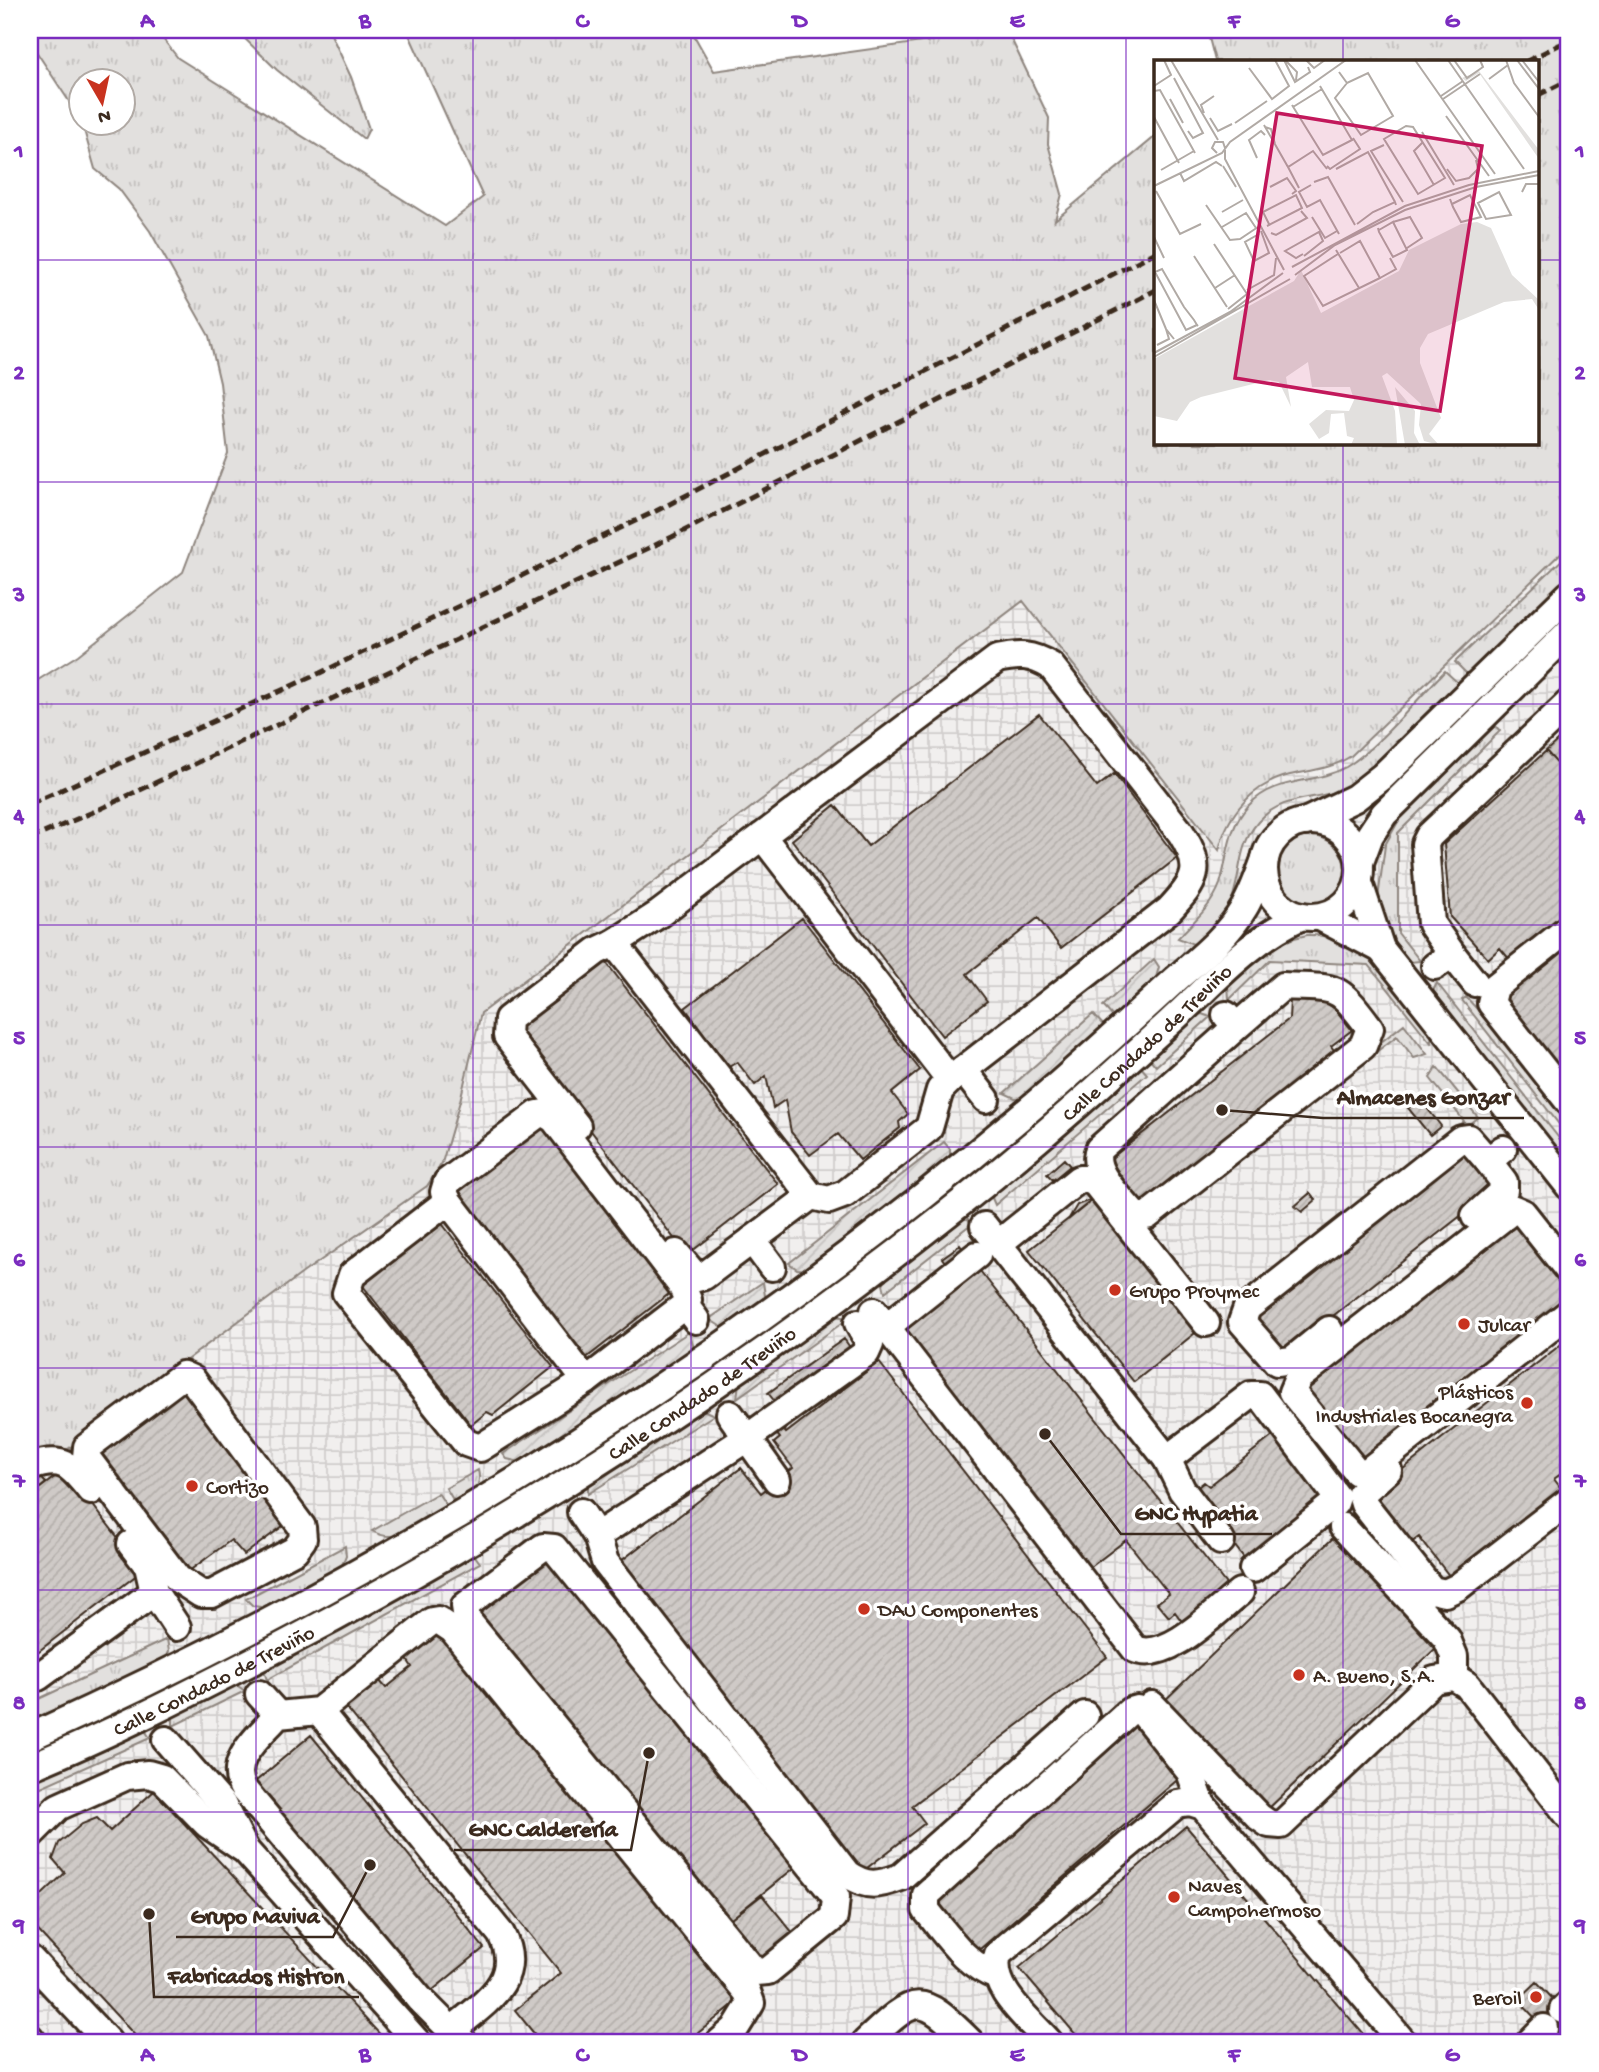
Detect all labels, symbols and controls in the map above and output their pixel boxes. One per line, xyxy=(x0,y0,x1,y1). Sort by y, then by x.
text: A xyxy=(139,9,155,36)
text: B xyxy=(358,9,372,36)
text: C xyxy=(576,9,591,36)
text: D xyxy=(791,9,809,36)
text: E xyxy=(1010,9,1026,36)
text: F xyxy=(1227,9,1242,36)
text: G xyxy=(1445,9,1461,36)
inset map xyxy=(1154,60,1540,444)
north arrow xyxy=(66,66,136,136)
text: N xyxy=(96,103,112,128)
text: 1 xyxy=(13,139,24,166)
text: 1 xyxy=(1574,139,1585,166)
text: 2 xyxy=(13,361,25,388)
text: 2 xyxy=(1574,361,1586,388)
text: 3 xyxy=(12,583,25,610)
text: 3 xyxy=(1573,583,1586,610)
text: 4 xyxy=(13,804,25,831)
text: 4 xyxy=(1574,804,1586,831)
street label: Calle Condado de Treviño xyxy=(1058,960,1239,1129)
text: 5 xyxy=(13,1026,25,1053)
text: 5 xyxy=(1574,1026,1586,1053)
callout: Almacenes Gonzar xyxy=(1323,1074,1524,1118)
text: Almacenes Gonzar xyxy=(1336,1086,1512,1113)
text: 6 xyxy=(13,1248,26,1275)
text: 6 xyxy=(1574,1248,1587,1275)
place label: Grupo Proymec xyxy=(1129,1281,1260,1306)
marker: Grupo Proymec xyxy=(1107,1282,1123,1298)
place label: Julcar xyxy=(1478,1315,1531,1340)
marker: Julcar xyxy=(1456,1316,1472,1332)
street label: Calle Condado de Treviño xyxy=(605,1323,802,1468)
place label: Plásticos Industriales Bocanegra xyxy=(1315,1382,1514,1431)
marker: Plásticos Industriales Bocanegra xyxy=(1519,1395,1535,1411)
text: 7 xyxy=(12,1469,26,1496)
text: 7 xyxy=(1573,1469,1587,1496)
place label: Cortizo xyxy=(206,1477,269,1502)
marker: Cortizo xyxy=(184,1478,200,1494)
callout: GNC Hypatia xyxy=(1121,1490,1272,1534)
text: GNC Hypatia xyxy=(1134,1502,1259,1529)
place label: DAU Componentes xyxy=(876,1600,1039,1625)
marker: DAU Componentes xyxy=(856,1601,872,1617)
street label: Calle Condado de Treviño xyxy=(110,1622,320,1744)
place label: A. Bueno, S.A. xyxy=(1313,1666,1436,1691)
marker: A. Bueno, S.A. xyxy=(1291,1667,1307,1683)
text: 8 xyxy=(13,1691,26,1718)
text: 8 xyxy=(1574,1691,1587,1718)
callout: GNC Calderería xyxy=(454,1806,631,1850)
text: GNC Calderería xyxy=(469,1818,619,1845)
place label: Naves Campohermoso xyxy=(1188,1876,1321,1925)
marker: Naves Campohermoso xyxy=(1166,1889,1182,1905)
callout: Grupo Maviva xyxy=(176,1893,333,1937)
text: Grupo Maviva xyxy=(191,1905,321,1932)
text: 9 xyxy=(12,1913,25,1940)
text: 9 xyxy=(1573,1913,1586,1940)
callout: Fabricados Histron xyxy=(154,1953,359,1997)
text: Fabricados Histron xyxy=(167,1965,345,1992)
place label: Beroil xyxy=(1472,1988,1522,2013)
marker: Beroil xyxy=(1528,1989,1544,2005)
text: A xyxy=(139,2043,155,2070)
text: B xyxy=(358,2043,372,2070)
text: C xyxy=(576,2043,591,2070)
text: D xyxy=(791,2043,809,2070)
text: E xyxy=(1010,2043,1026,2070)
text: F xyxy=(1227,2043,1242,2070)
text: G xyxy=(1445,2043,1461,2070)

